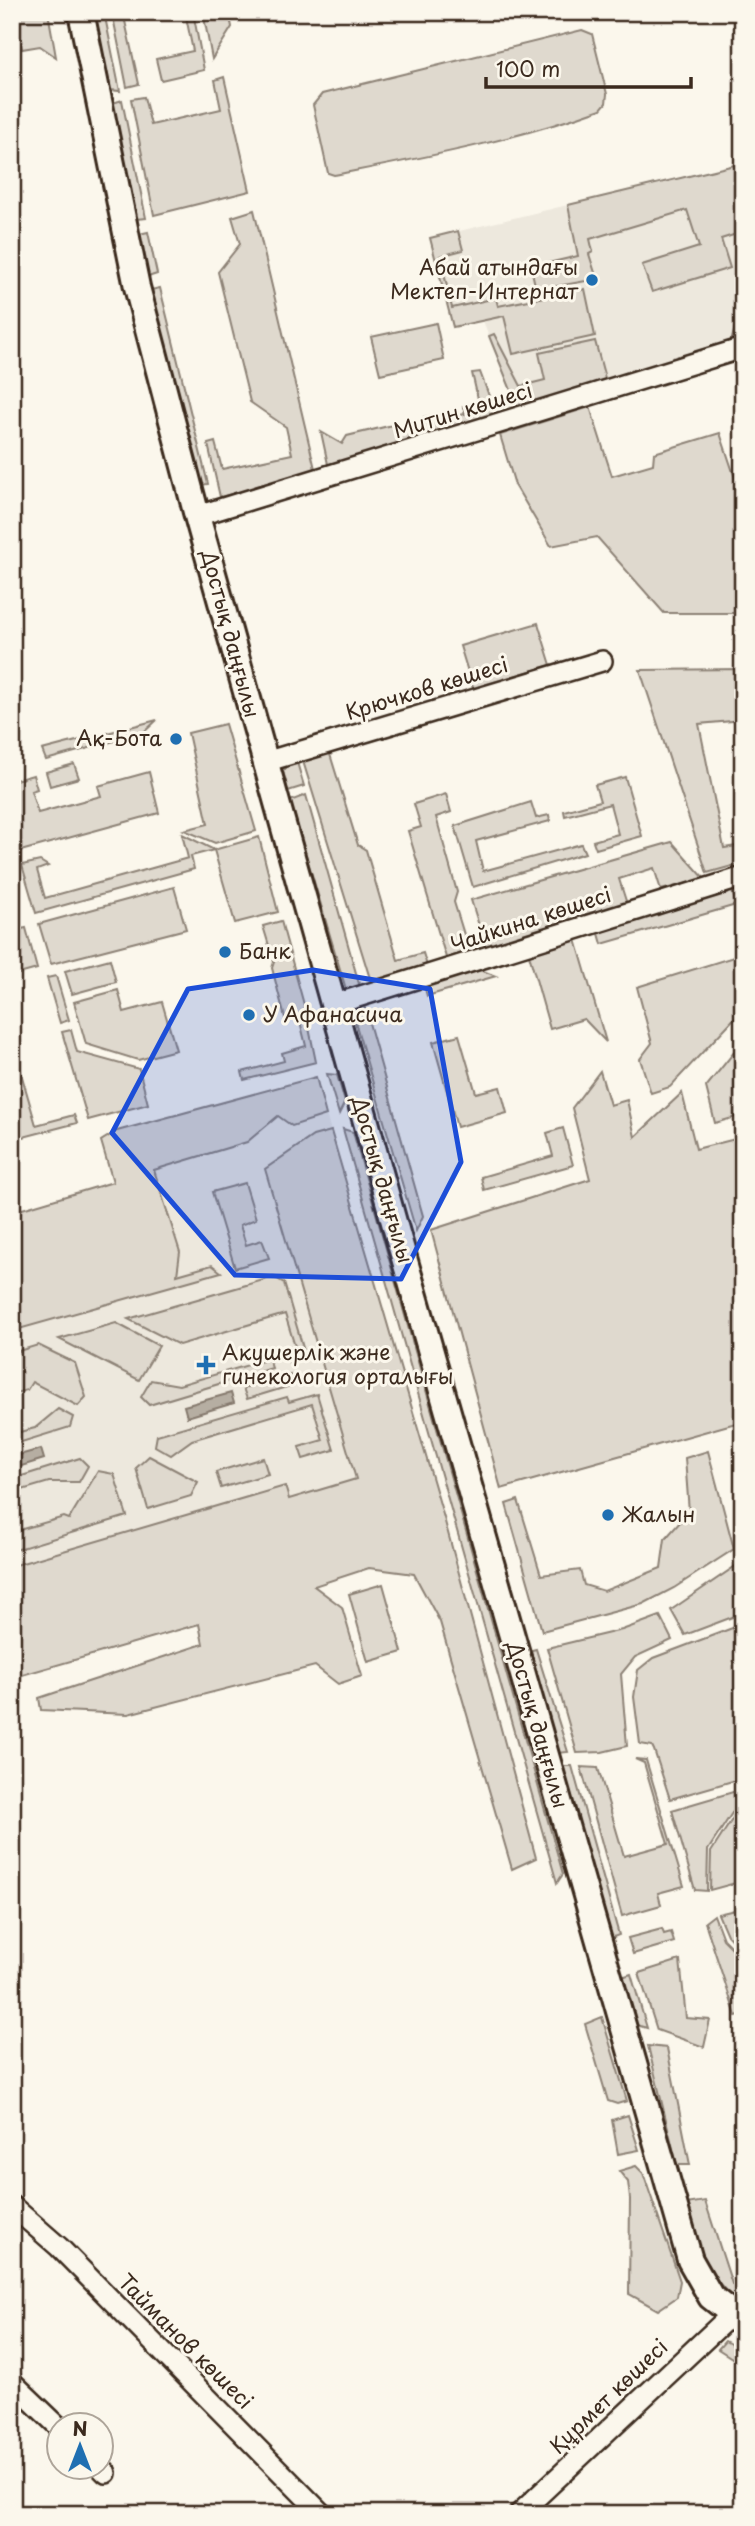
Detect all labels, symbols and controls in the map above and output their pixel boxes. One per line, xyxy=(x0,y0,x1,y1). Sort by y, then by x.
scale bar xyxy=(486,46,690,90)
text: 100 m xyxy=(496,52,560,84)
place label: Абай атындағы Мектеп-Интернат xyxy=(390,250,579,306)
marker: Абай атындағы Мектеп-Интернат xyxy=(584,272,600,288)
street label: Митин көшесі xyxy=(389,373,536,445)
street label: Достық даңғылы xyxy=(194,545,270,721)
street label: Крючков көшесі xyxy=(341,647,512,727)
place label: Ақ-Бота xyxy=(76,721,162,753)
marker: Ақ-Бота xyxy=(168,731,184,747)
street label: Чайкина көшесі xyxy=(446,877,615,959)
place label: Банк xyxy=(239,934,291,966)
marker: Банк xyxy=(217,944,233,960)
place label: У Афанасича xyxy=(263,997,403,1029)
marker: У Афанасича xyxy=(241,1007,257,1023)
street label: Достық даңғылы xyxy=(345,1091,423,1267)
place label: Акушерлік және гинекология орталығы xyxy=(222,1335,453,1391)
marker: Акушерлік және гинекология орталығы xyxy=(196,1355,216,1375)
place label: Жалын xyxy=(622,1497,695,1529)
marker: Жалын xyxy=(600,1507,616,1523)
street label: Достық даңғылы xyxy=(500,1636,578,1812)
street label: Тайманов көшесі xyxy=(111,2266,261,2416)
street label: Құрмет көшесі xyxy=(541,2331,674,2461)
north arrow xyxy=(46,2410,116,2480)
text: N xyxy=(72,2414,88,2442)

